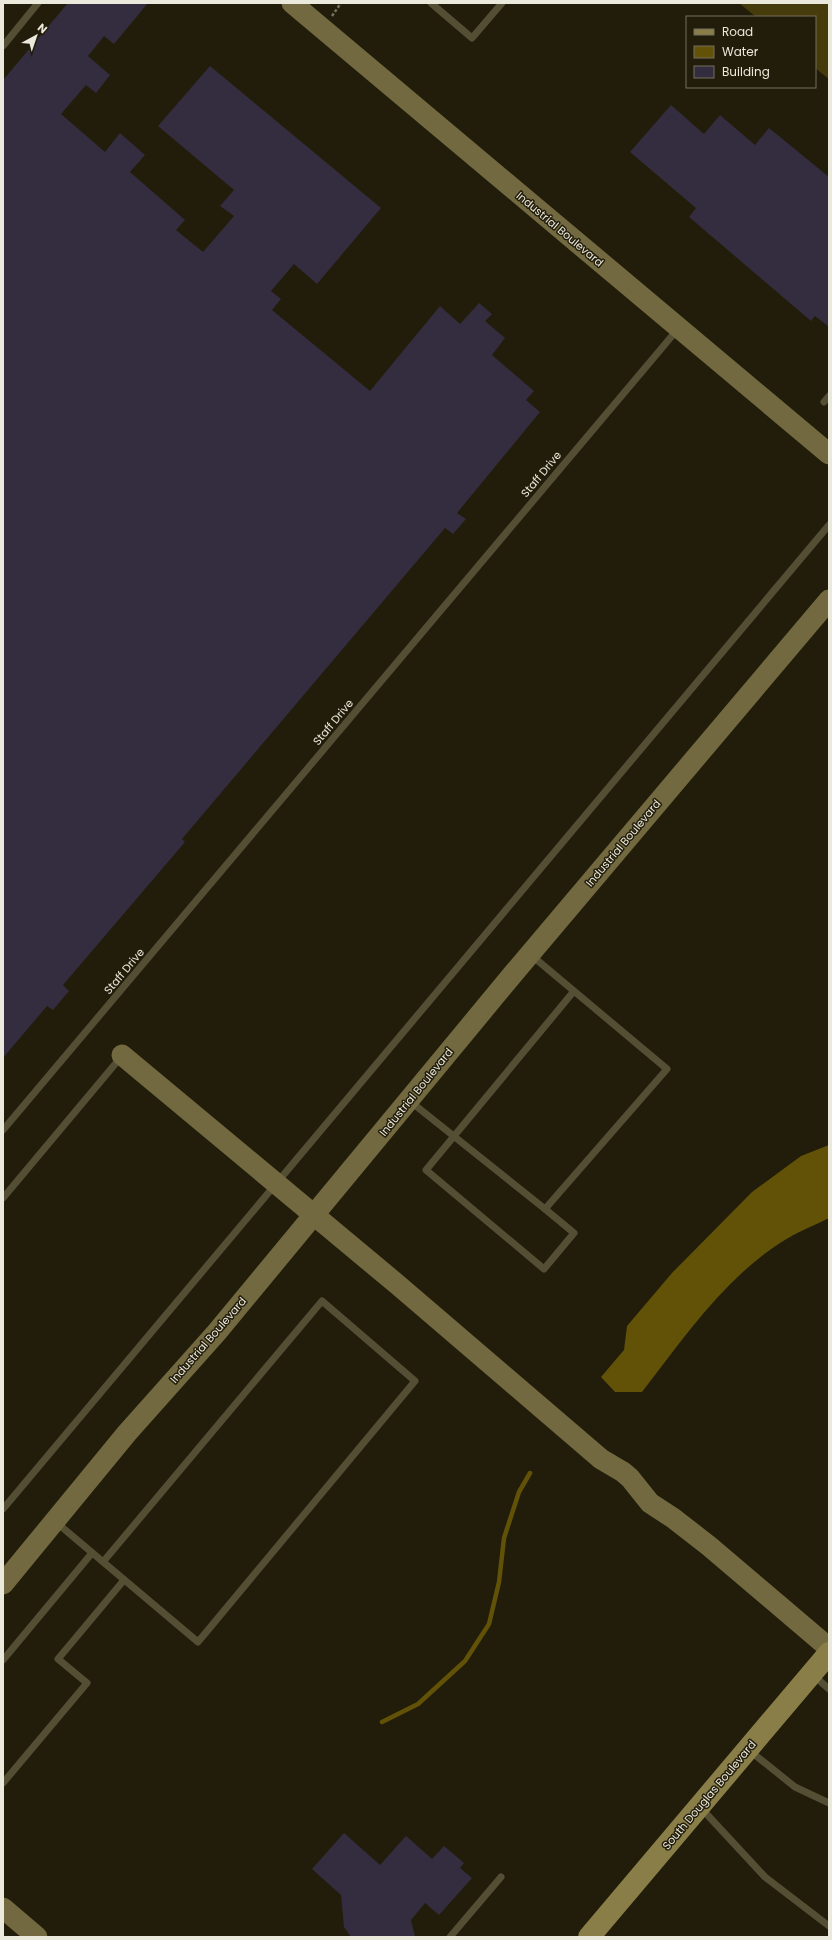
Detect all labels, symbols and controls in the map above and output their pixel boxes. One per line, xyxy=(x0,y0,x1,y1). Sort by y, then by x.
north arrow xyxy=(16,16,56,56)
legend xyxy=(686,16,816,88)
text: N xyxy=(34,20,51,37)
text: Road xyxy=(722,23,753,40)
text: Water xyxy=(722,43,759,60)
text: Building xyxy=(722,63,770,80)
street label: Industrial Boulevard xyxy=(513,188,607,270)
street label: Staff Drive xyxy=(517,447,565,500)
street label: Staff Drive xyxy=(309,695,357,748)
street label: Industrial Boulevard xyxy=(582,796,664,890)
street label: Staff Drive xyxy=(100,944,148,997)
street label: Industrial Boulevard xyxy=(375,1044,457,1140)
street label: Industrial Boulevard xyxy=(166,1293,250,1387)
street label: South Douglas Boulevard xyxy=(658,1737,760,1853)

